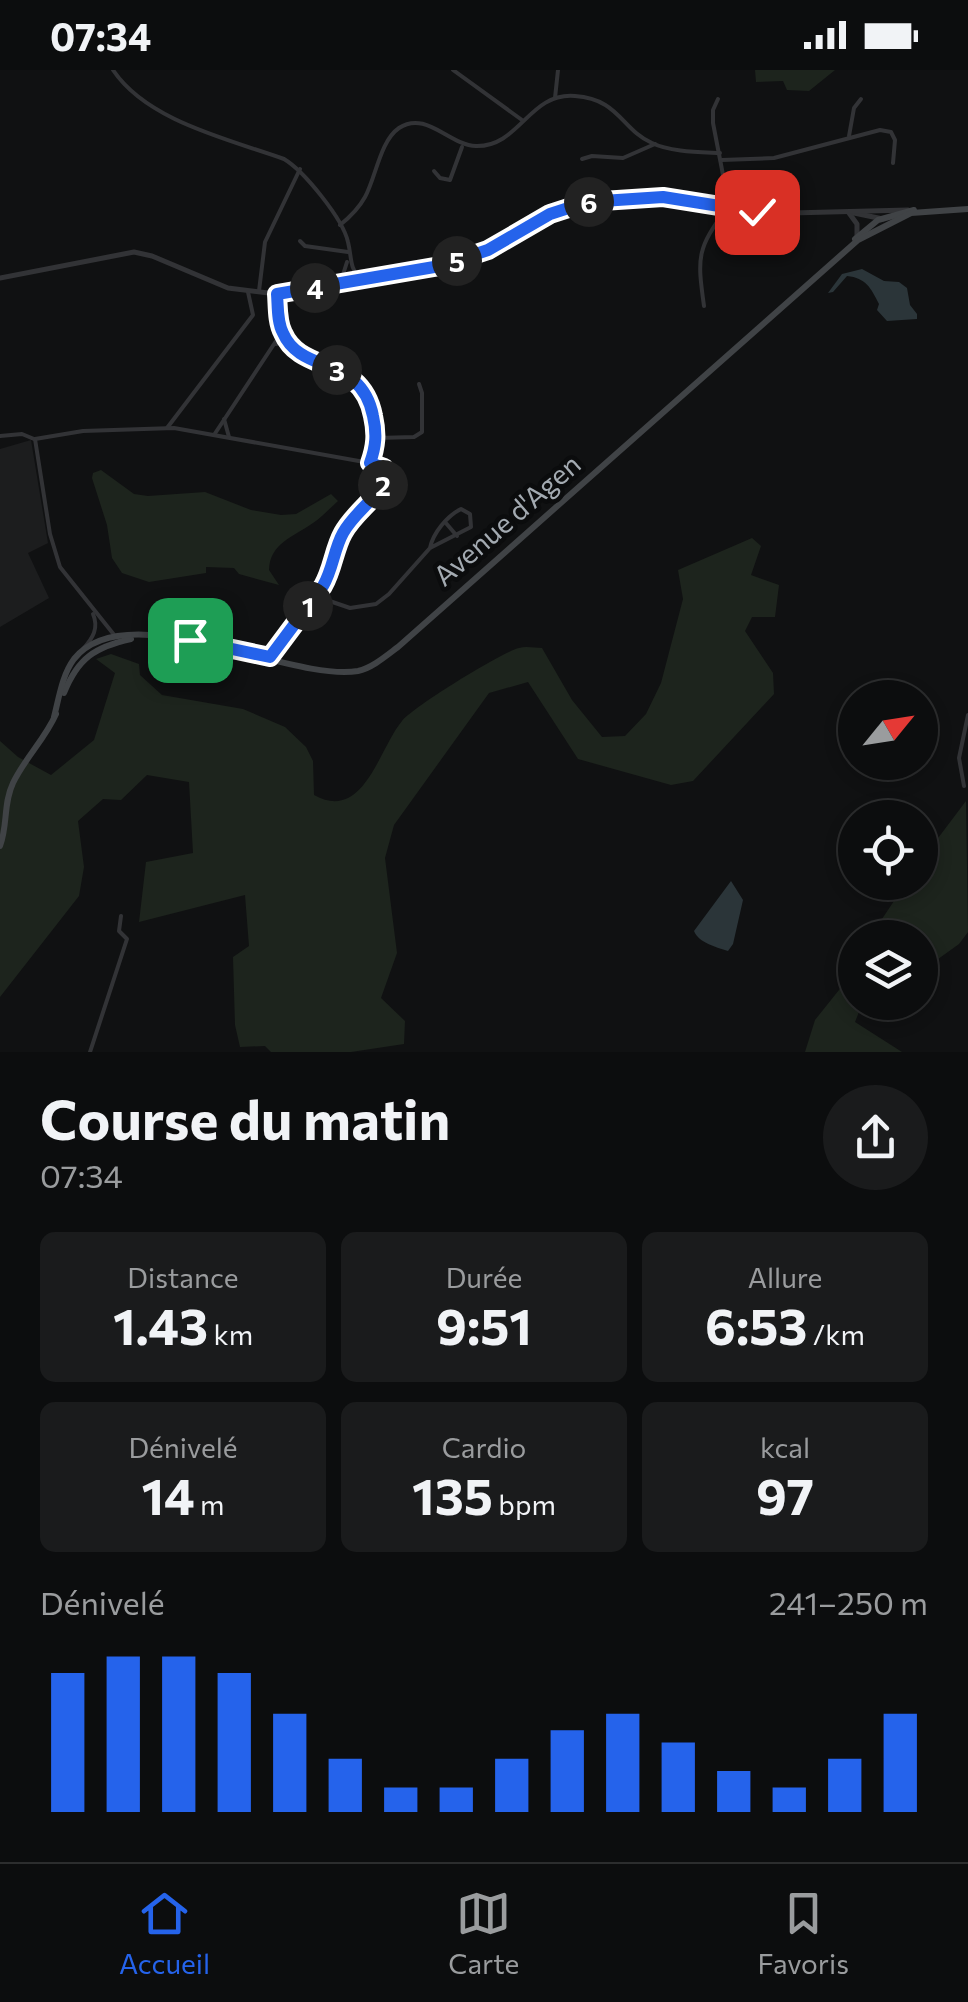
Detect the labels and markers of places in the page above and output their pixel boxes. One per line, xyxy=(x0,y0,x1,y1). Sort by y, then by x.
pin xyxy=(715,170,800,255)
pin: 6 xyxy=(564,177,614,227)
pin: 5 xyxy=(432,236,482,286)
pin: 4 xyxy=(290,263,340,313)
pin: 3 xyxy=(312,345,362,395)
pin: 2 xyxy=(358,460,408,510)
pin: 1 xyxy=(283,581,333,631)
pin xyxy=(148,598,233,683)

